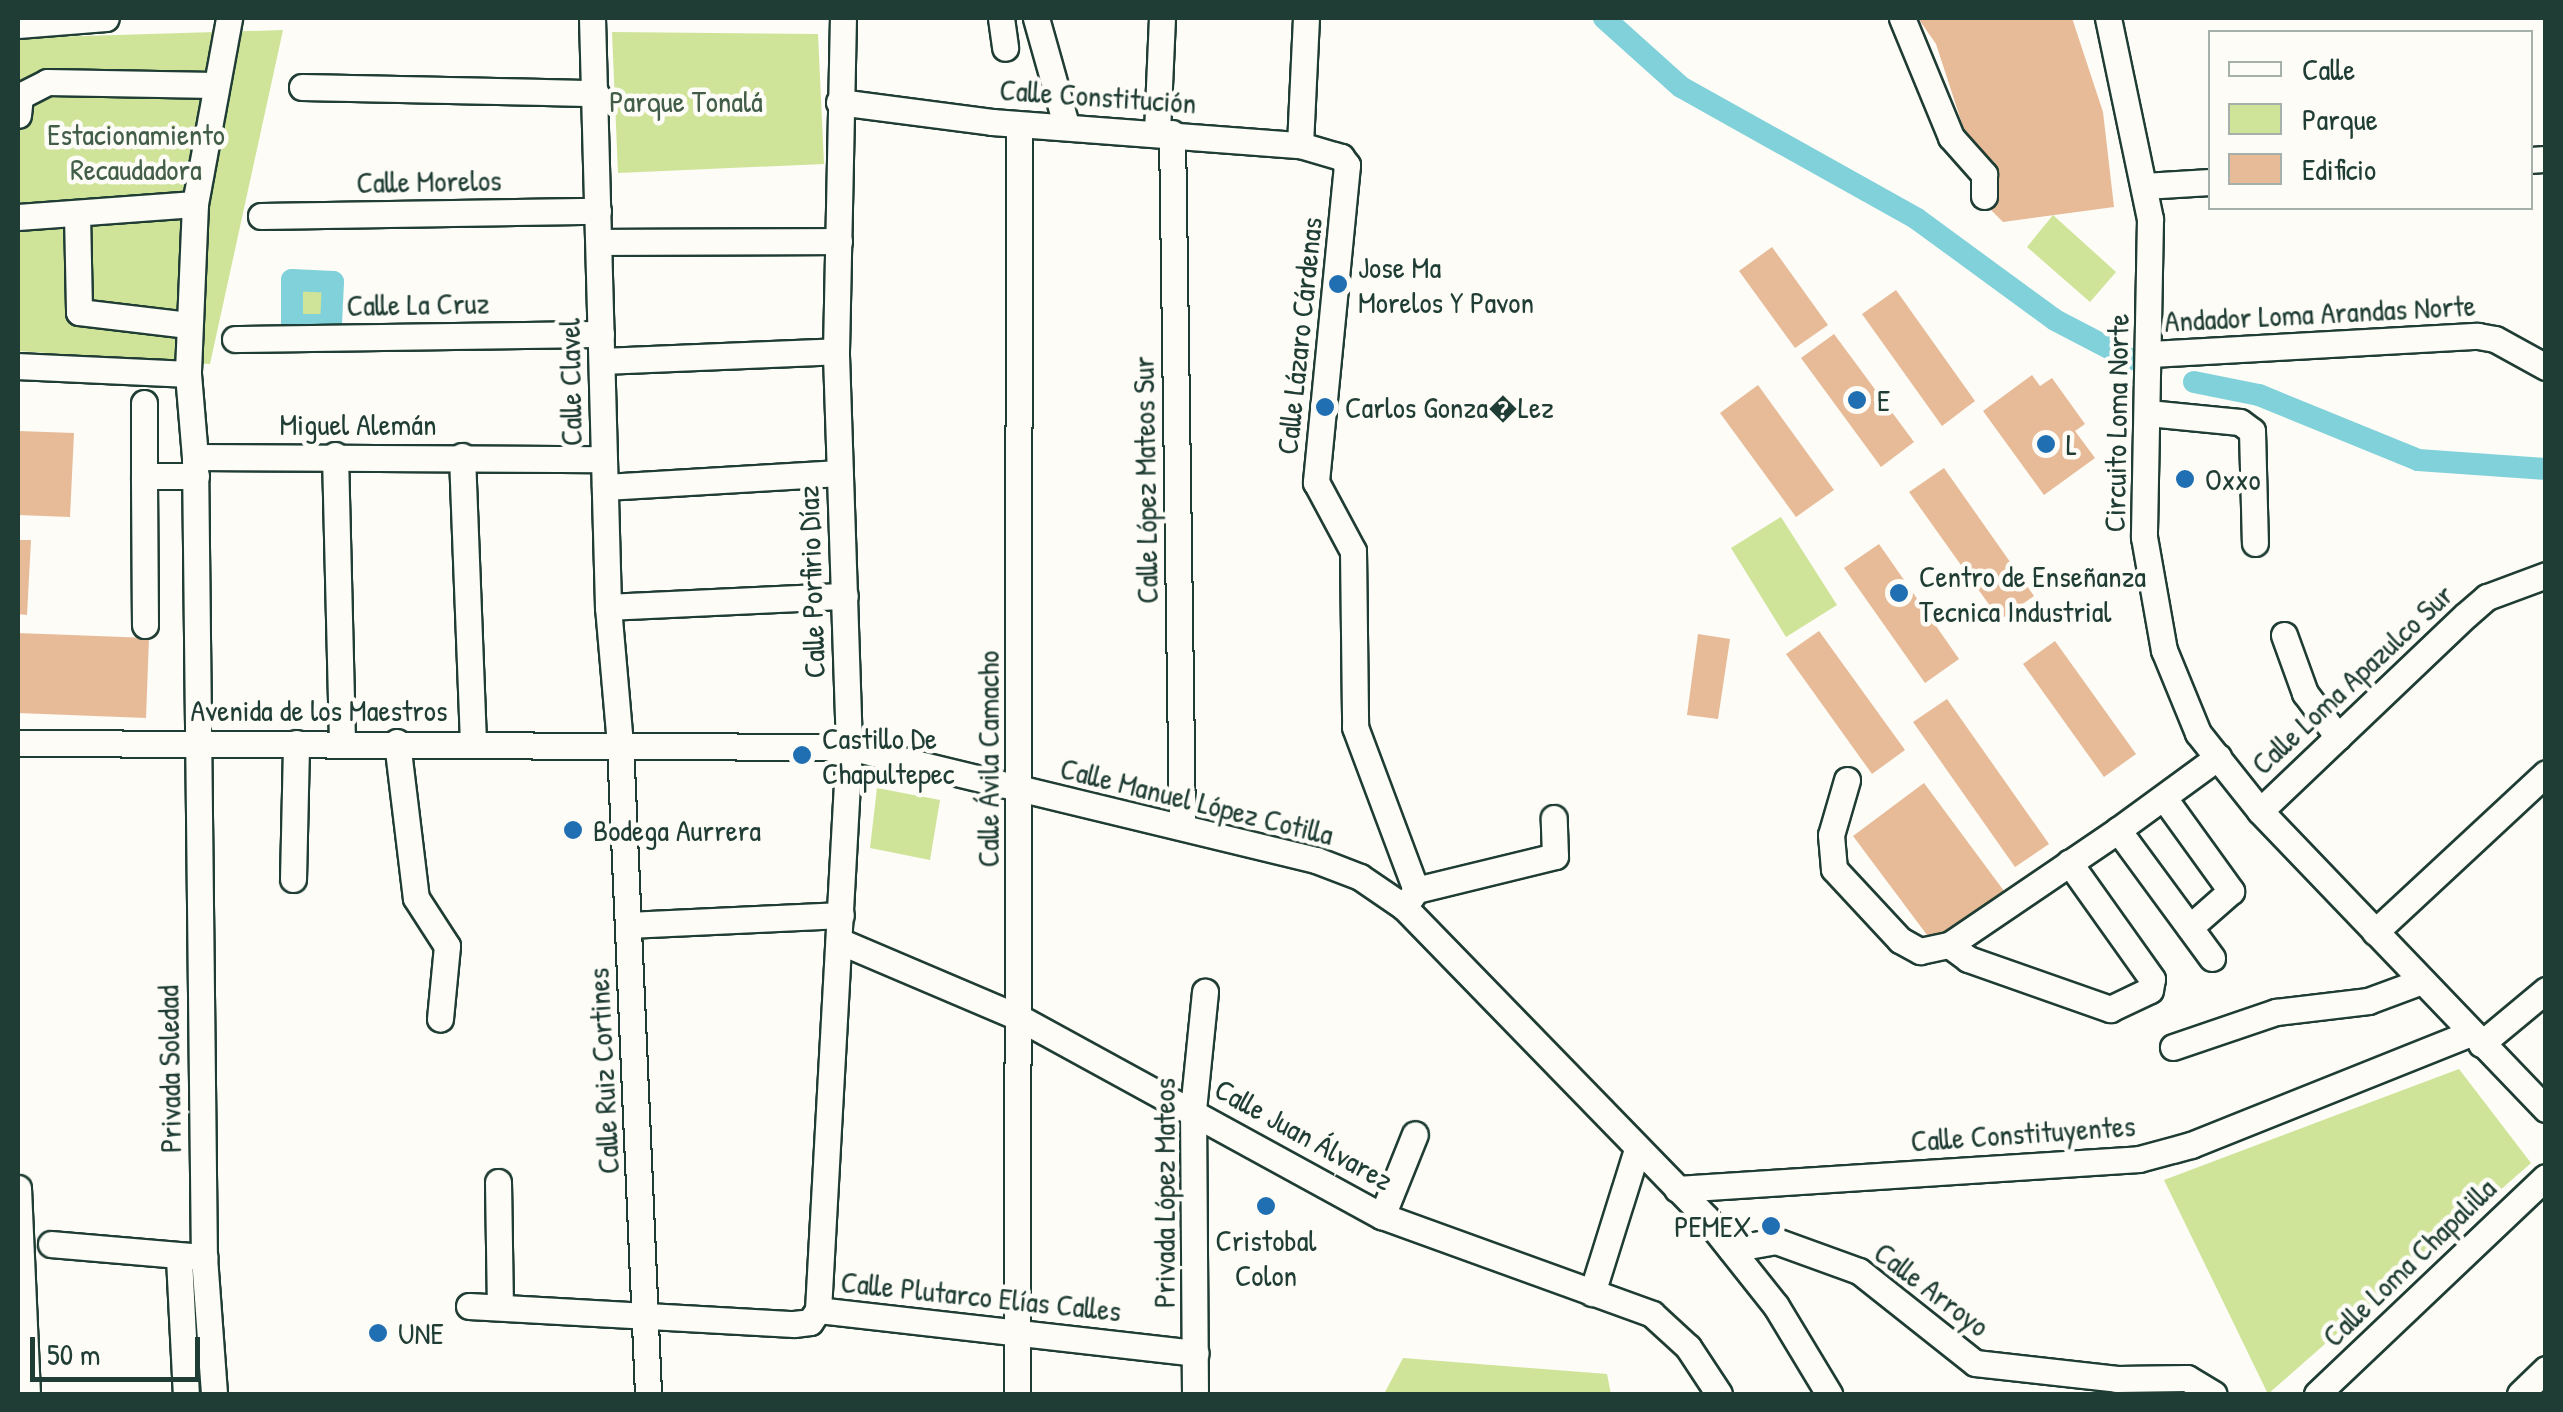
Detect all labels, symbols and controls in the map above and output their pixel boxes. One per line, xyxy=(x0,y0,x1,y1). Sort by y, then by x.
legend xyxy=(2208,30,2533,210)
text: Calle xyxy=(2302,49,2355,89)
street label: Calle Constitución xyxy=(998,71,1198,121)
park label: Parque Tonalá xyxy=(609,83,763,119)
text: Parque xyxy=(2302,99,2378,139)
park label: Estacionamiento Recaudadora xyxy=(47,116,225,186)
text: Edificio xyxy=(2302,149,2376,189)
street label: Calle Morelos xyxy=(356,162,502,200)
street label: Calle Lázaro Cárdenas xyxy=(1269,216,1329,456)
place label: Jose Ma Morelos Y Pavon xyxy=(1358,249,1534,320)
marker: Jose Ma Morelos Y Pavon xyxy=(1327,273,1349,295)
street label: Calle La Cruz xyxy=(346,285,490,323)
street label: Andador Loma Arandas Norte xyxy=(2164,287,2476,339)
street label: Circuito Loma Norte xyxy=(2096,313,2136,533)
street label: Calle Clavel xyxy=(551,318,589,446)
street label: Calle López Mateos Sur xyxy=(1125,356,1165,604)
place label: E xyxy=(1877,382,1890,418)
place label: Carlos Gonza�Lez xyxy=(1345,389,1554,425)
marker: E xyxy=(1846,389,1868,411)
marker: Carlos Gonza�Lez xyxy=(1314,396,1336,418)
street label: Miguel Alemán xyxy=(279,406,437,442)
place label: L xyxy=(2066,426,2077,462)
marker: L xyxy=(2035,433,2057,455)
place label: Oxxo xyxy=(2205,461,2261,497)
marker: Oxxo xyxy=(2174,468,2196,490)
street label: Calle Porfirio Díaz xyxy=(790,485,832,679)
place label: Centro de Enseñanza Tecnica Industrial xyxy=(1919,558,2146,628)
street label: Calle Loma Apazulco Sur xyxy=(2244,576,2460,782)
marker: Centro de Enseñanza Tecnica Industrial xyxy=(1888,582,1910,604)
street label: Calle Ávila Camacho xyxy=(970,651,1006,867)
street label: Avenida de los Maestros xyxy=(191,692,447,728)
place label: Castillo De Chapultepec xyxy=(822,720,954,790)
marker: Castillo De Chapultepec xyxy=(791,744,813,766)
street label: Calle Manuel López Cotilla xyxy=(1057,750,1337,852)
place label: Bodega Aurrera xyxy=(593,812,761,848)
marker: Bodega Aurrera xyxy=(562,819,584,841)
street label: Calle Ruiz Cortines xyxy=(580,967,626,1175)
street label: Privada Soledad xyxy=(150,985,188,1153)
street label: Calle Juan Álvarez xyxy=(1209,1070,1399,1198)
street label: Privada López Mateos xyxy=(1146,1078,1182,1308)
street label: Calle Constituyentes xyxy=(1910,1107,2136,1159)
street label: Calle Loma Chapalilla xyxy=(2315,1170,2503,1354)
marker: Cristobal Colon xyxy=(1255,1195,1277,1217)
place label: PEMEX xyxy=(1674,1208,1751,1244)
marker: PEMEX xyxy=(1760,1215,1782,1237)
place label: Cristobal Colon xyxy=(1216,1222,1316,1292)
street label: Calle Arroyo xyxy=(1867,1234,1997,1344)
street label: Calle Plutarco Elías Calles xyxy=(839,1263,1123,1329)
place label: UNE xyxy=(398,1315,444,1351)
scale bar xyxy=(35,1317,205,1379)
marker: UNE xyxy=(367,1322,389,1344)
text: 50 m xyxy=(47,1334,100,1374)

